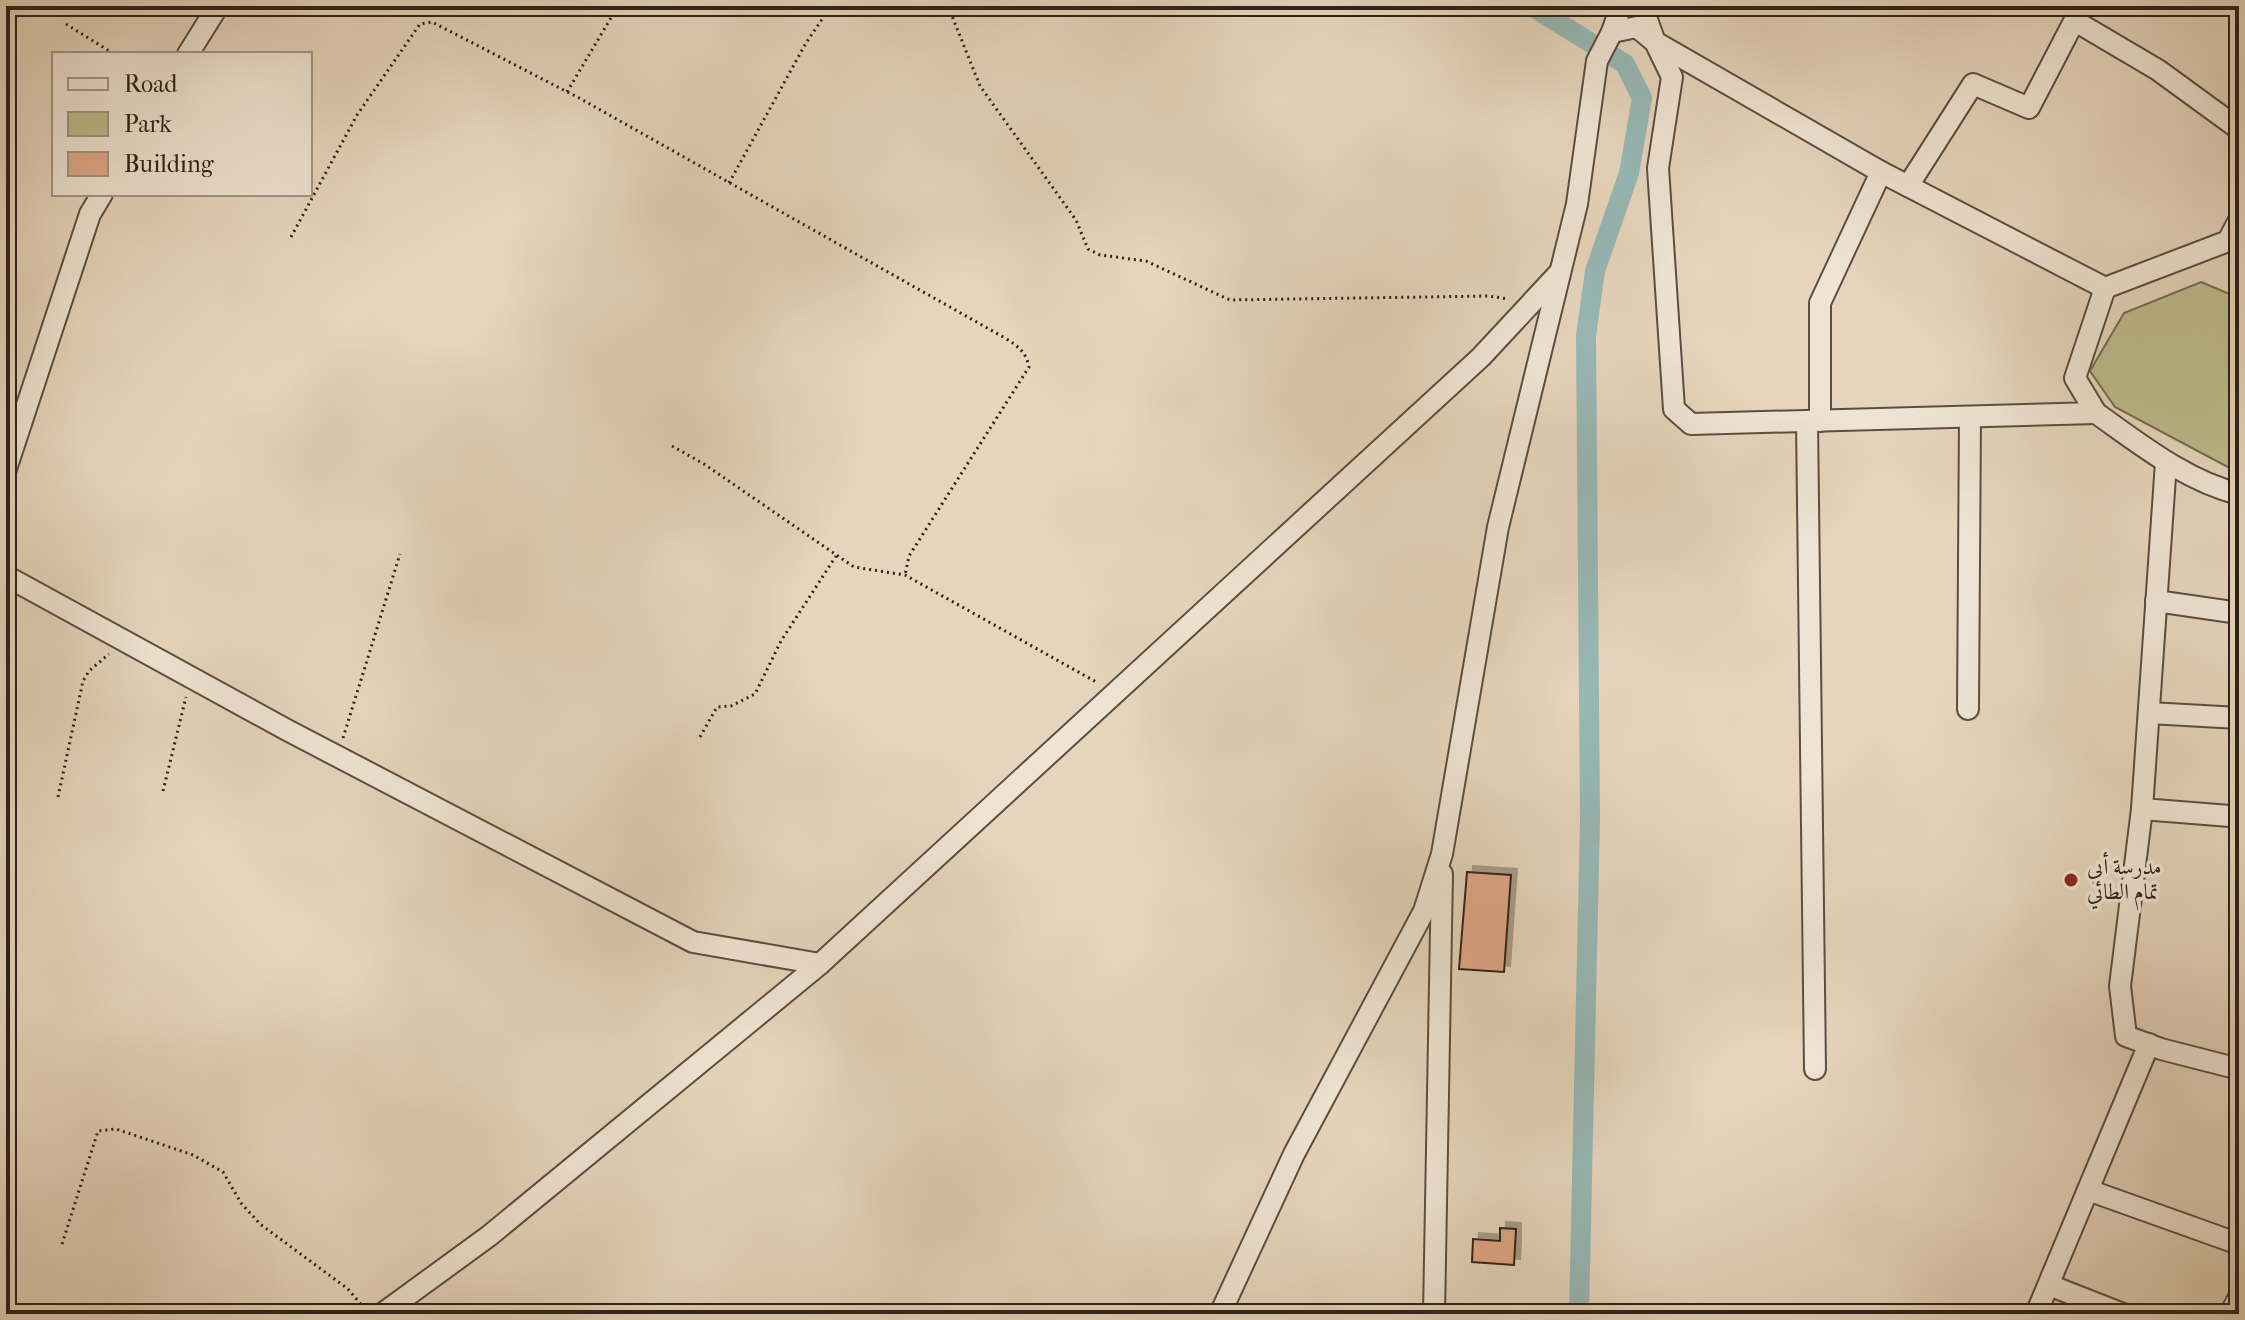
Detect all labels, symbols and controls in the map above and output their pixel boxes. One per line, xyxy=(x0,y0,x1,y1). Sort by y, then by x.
legend xyxy=(52,52,312,196)
text: Road xyxy=(124,70,178,98)
text: Park xyxy=(124,110,172,138)
text: Building xyxy=(124,150,215,178)
place label: مدرسة أبي تمام الطائي xyxy=(2087,851,2162,911)
marker: مدرسة أبي تمام الطائي xyxy=(2062,871,2080,889)

